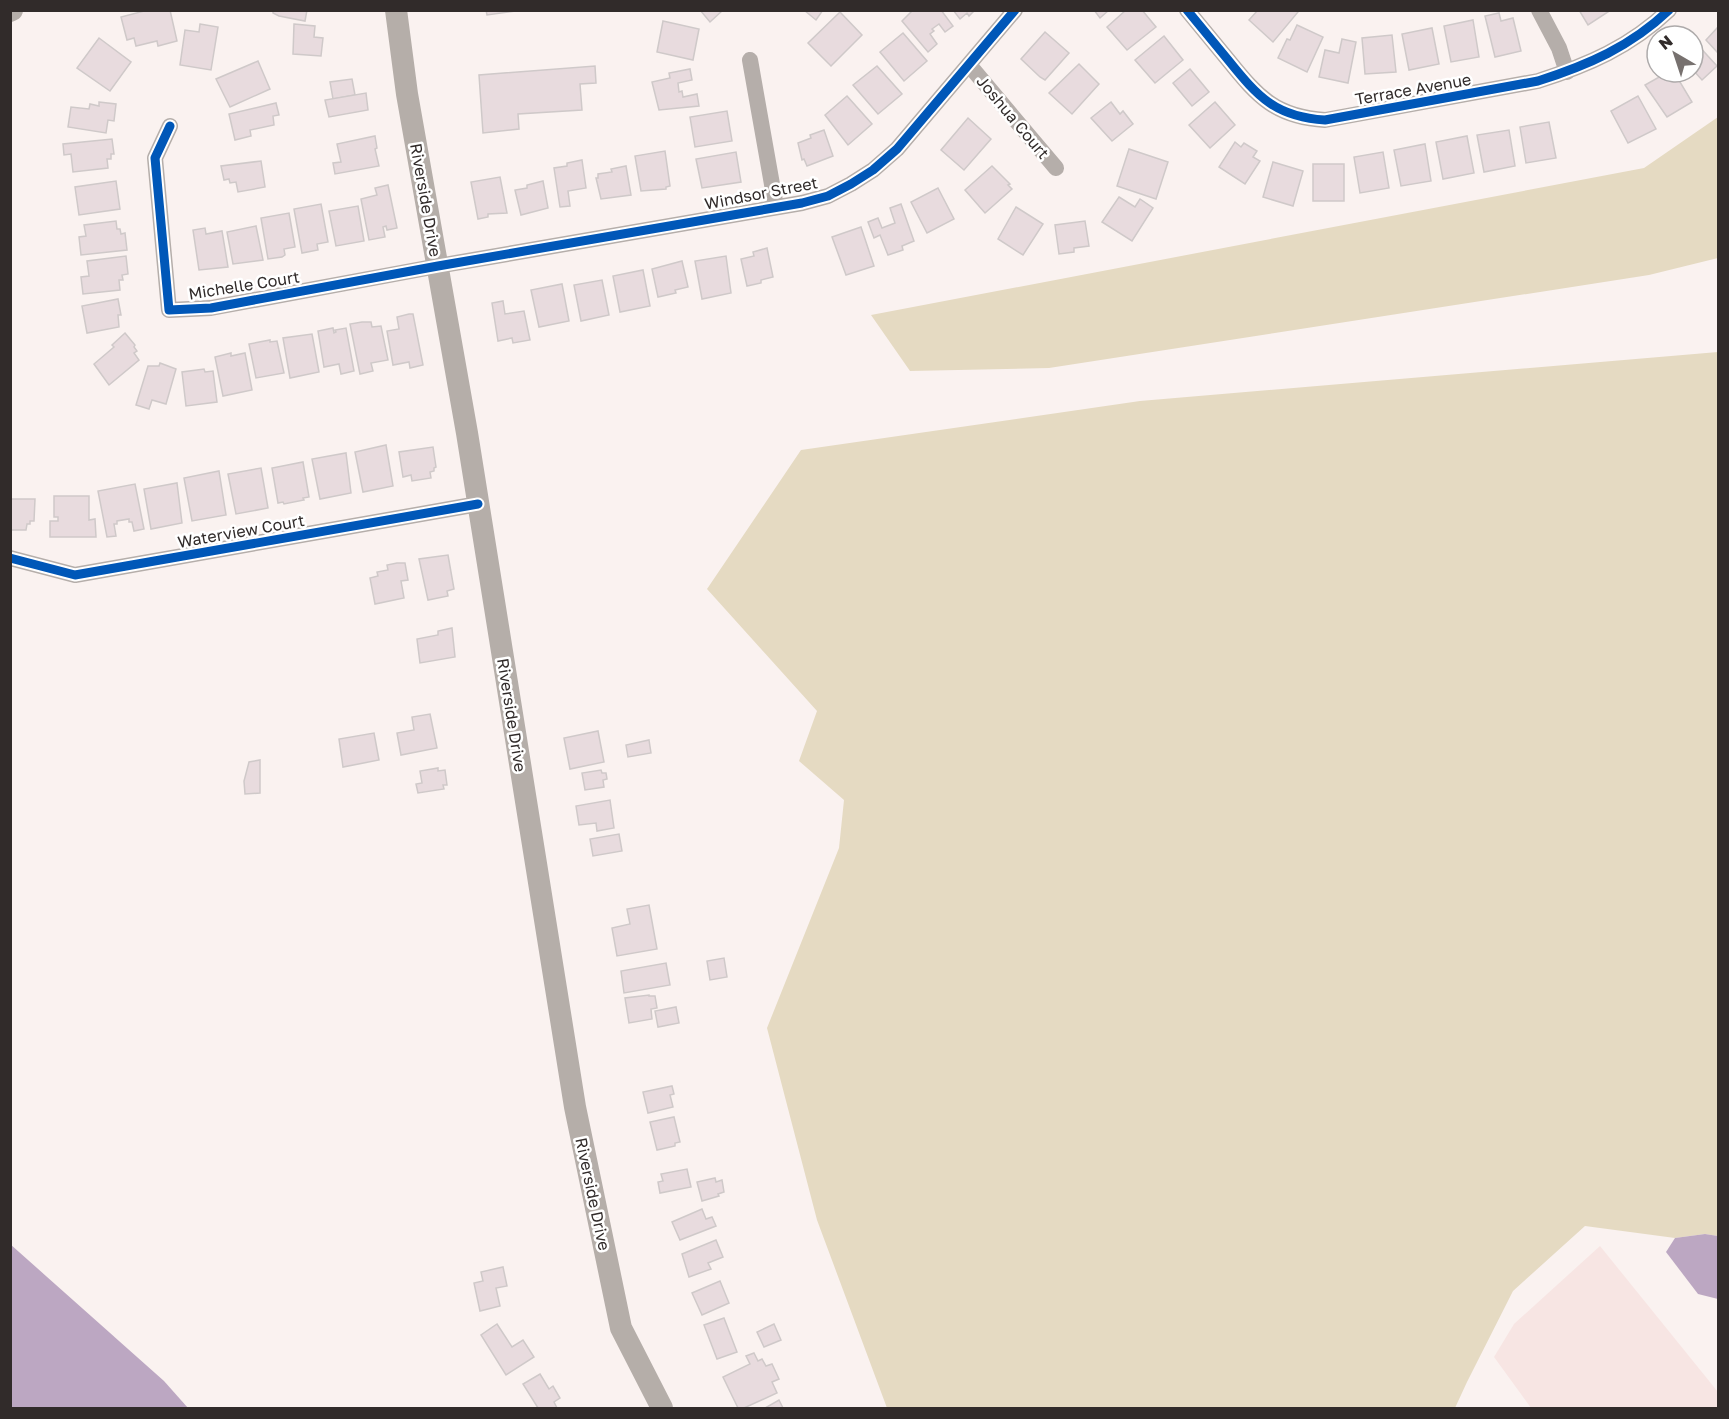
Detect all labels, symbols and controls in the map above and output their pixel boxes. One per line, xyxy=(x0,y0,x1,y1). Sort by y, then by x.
north arrow xyxy=(1645,24,1705,84)
text: N xyxy=(1655,31,1677,54)
street label: Terrace Avenue xyxy=(1353,69,1473,109)
street label: Joshua Court xyxy=(972,71,1054,163)
street label: Riverside Drive xyxy=(406,142,446,258)
street label: Windsor Street xyxy=(703,172,819,214)
street label: Michelle Court xyxy=(187,266,301,304)
street label: Waterview Court xyxy=(176,510,306,552)
street label: Riverside Drive xyxy=(493,657,531,773)
street label: Riverside Drive xyxy=(571,1136,615,1252)

